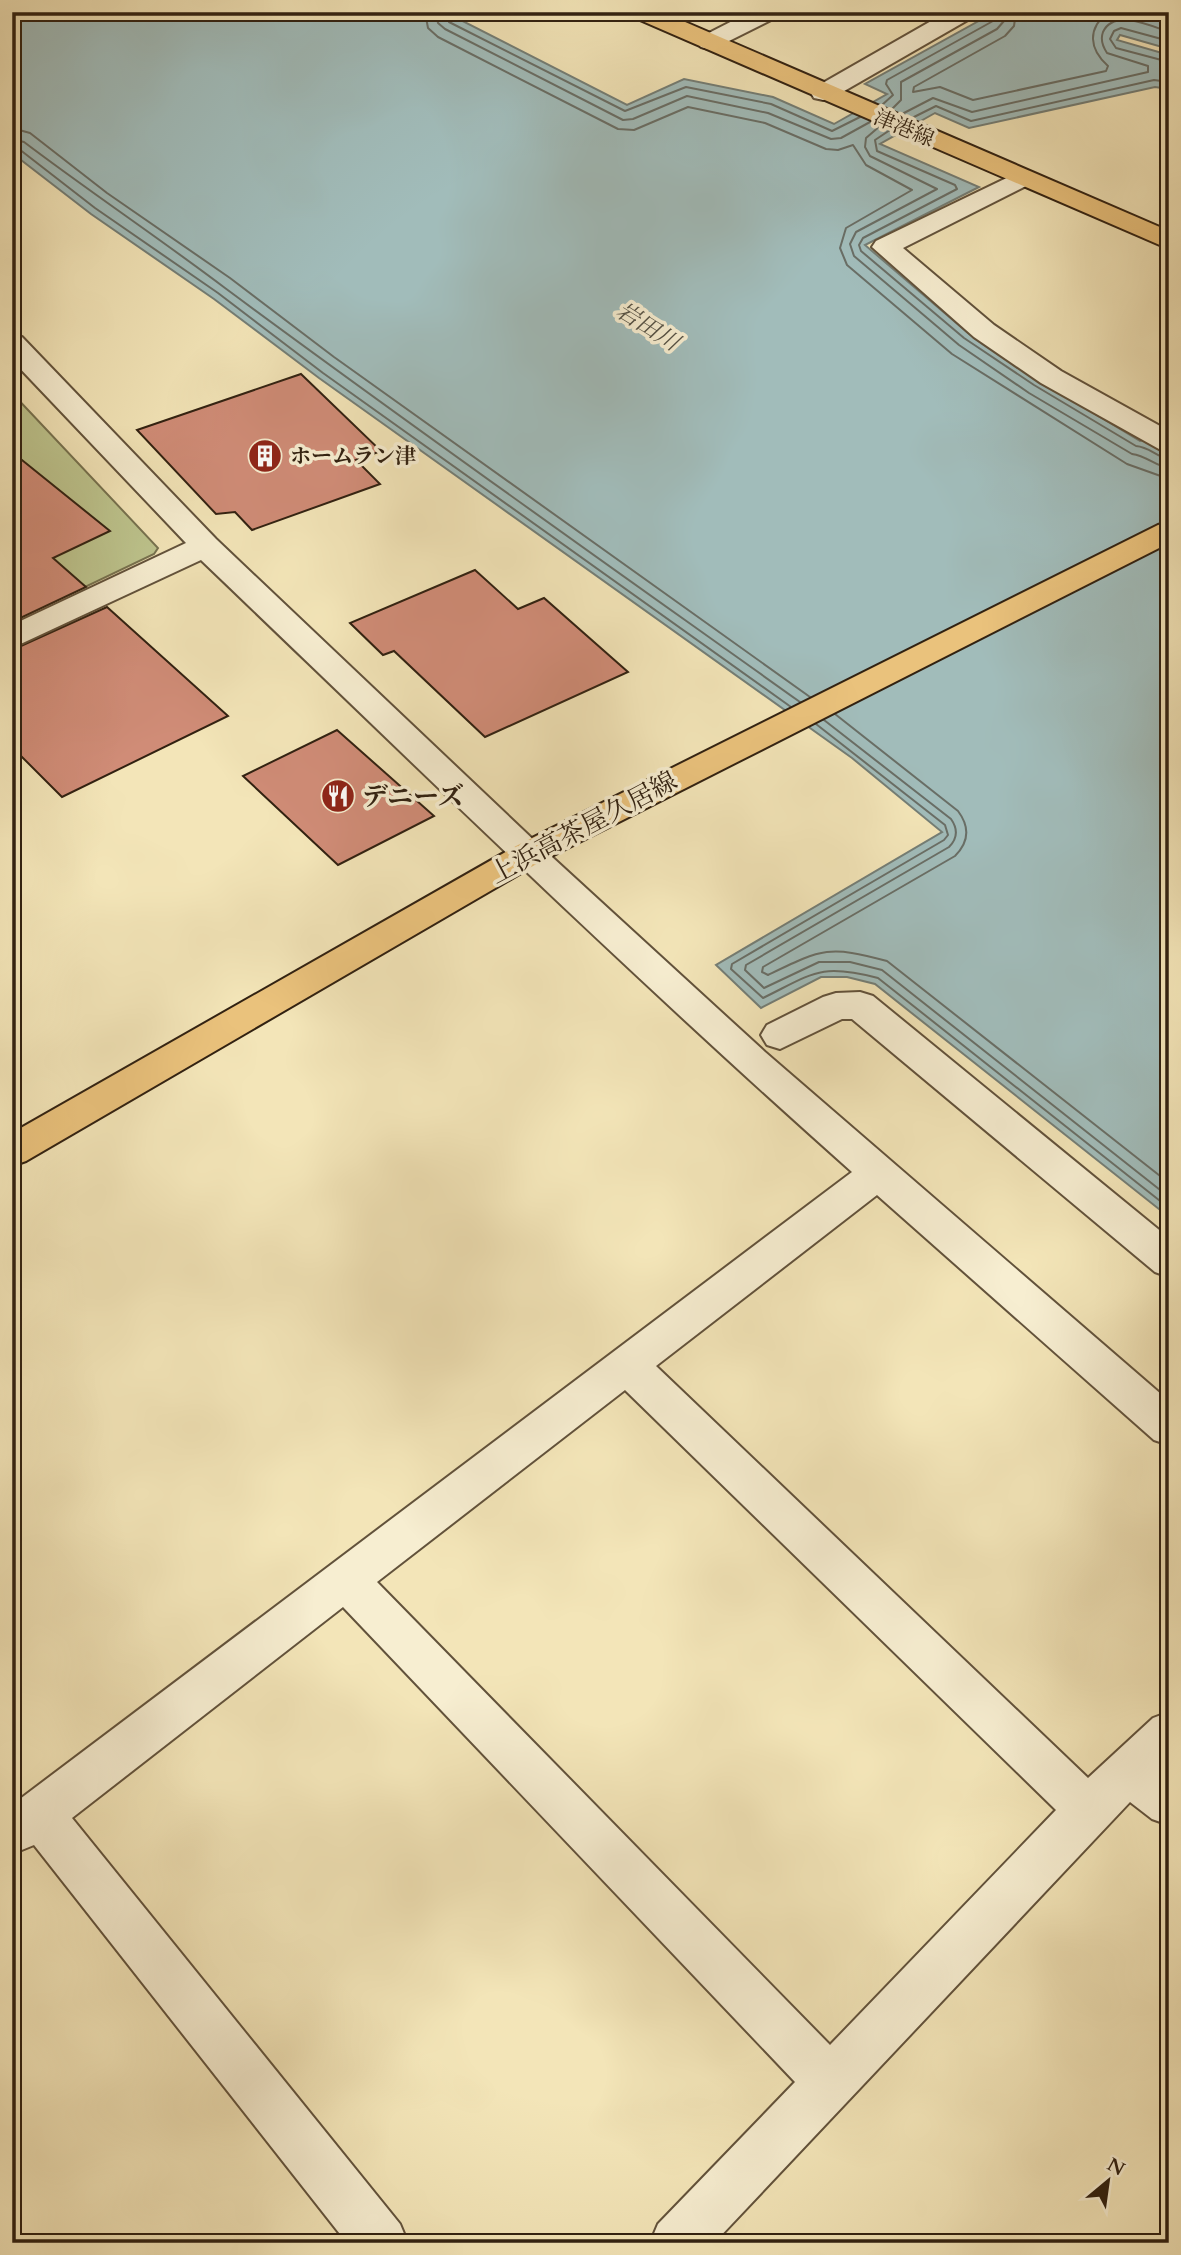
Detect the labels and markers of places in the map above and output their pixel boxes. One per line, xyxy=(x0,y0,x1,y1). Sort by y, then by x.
building icon: ホームラン津 xyxy=(246,437,284,475)
place label: ホームラン津 xyxy=(290,442,416,471)
restaurant icon: デニーズ xyxy=(319,777,357,815)
place label: デニーズ xyxy=(362,779,464,814)

